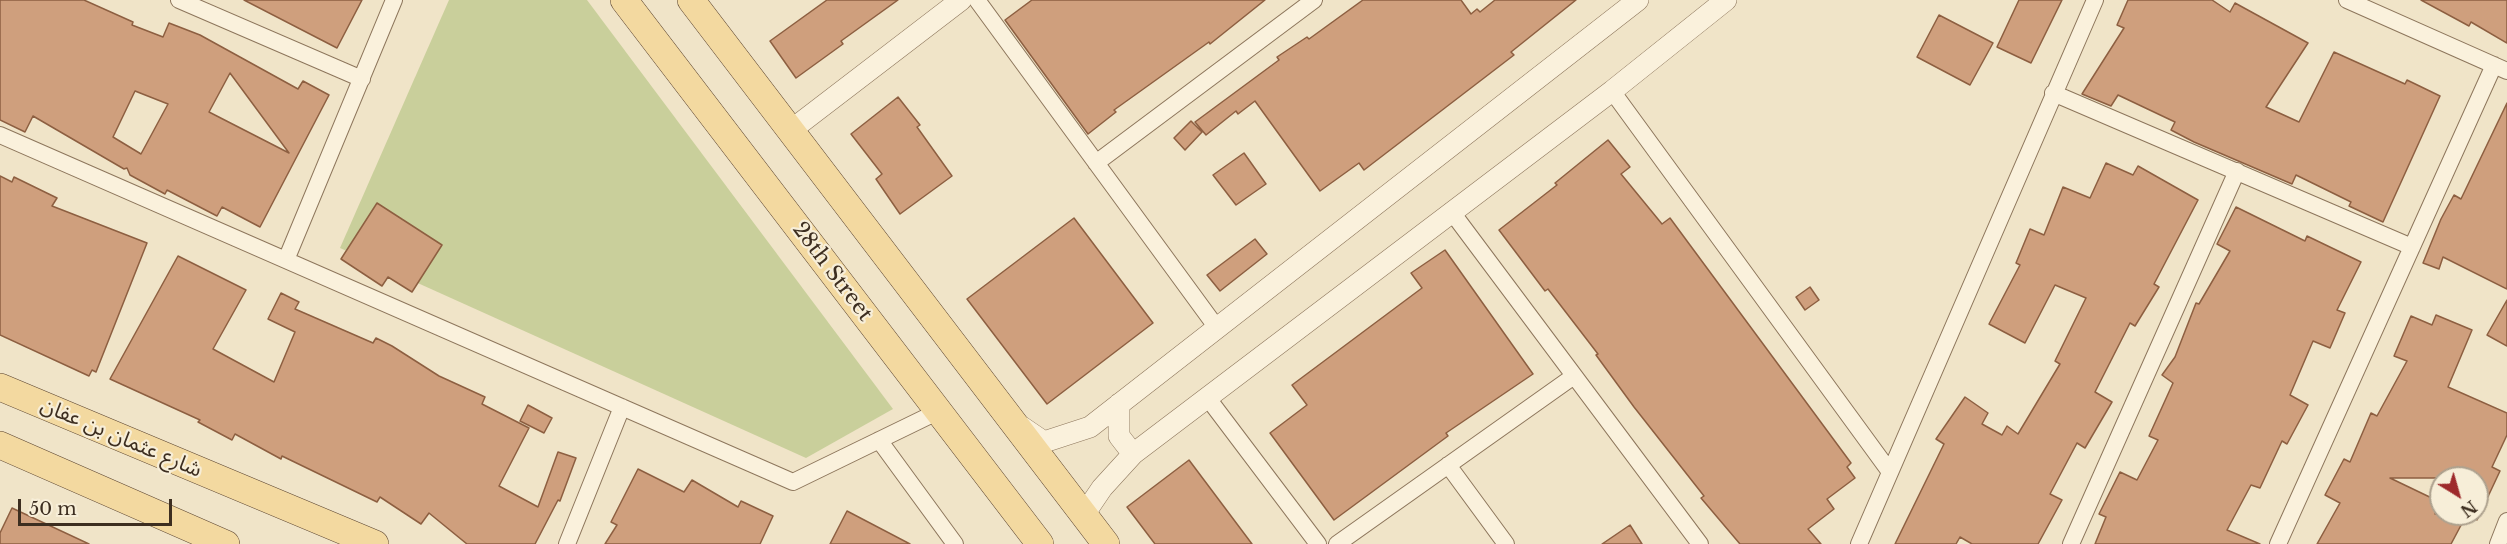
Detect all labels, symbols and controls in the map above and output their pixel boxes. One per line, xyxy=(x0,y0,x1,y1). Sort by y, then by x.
street label: 28th Street xyxy=(787,218,877,326)
street label: شارع عثمان بن عفان xyxy=(37,393,205,483)
north arrow xyxy=(2429,466,2489,526)
scale bar xyxy=(21,487,176,525)
text: N xyxy=(2457,496,2481,521)
text: 50 m xyxy=(29,498,77,520)

